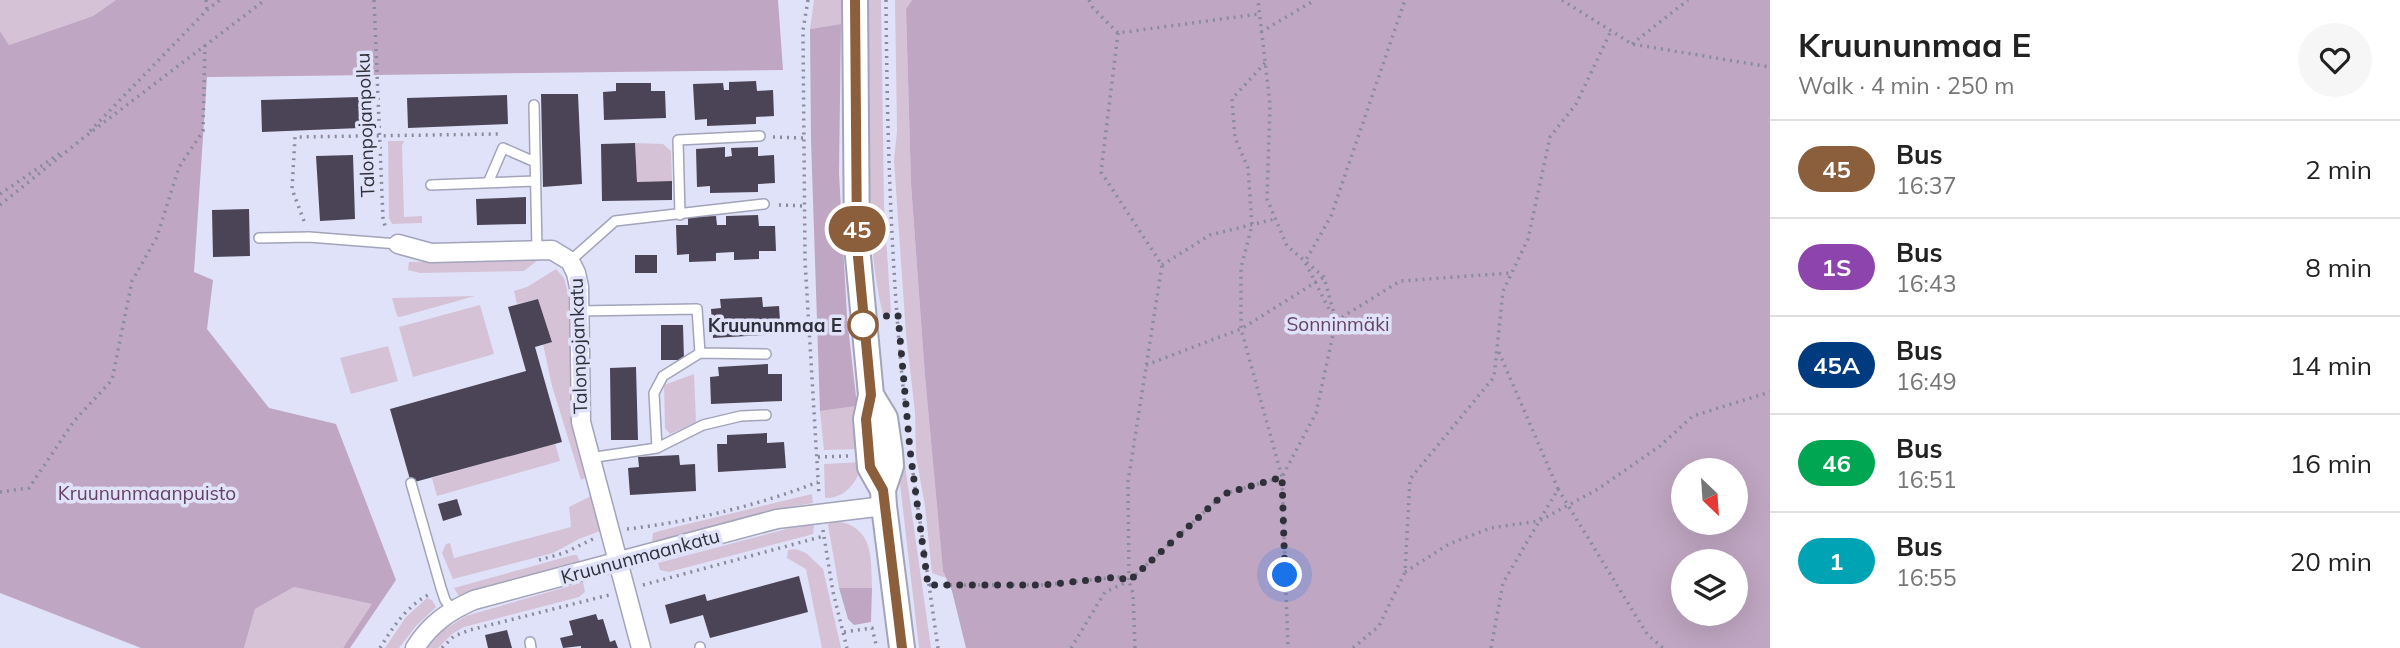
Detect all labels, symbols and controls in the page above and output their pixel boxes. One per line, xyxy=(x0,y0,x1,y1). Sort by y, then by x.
button: heart xyxy=(2298,23,2372,97)
text: Kruununmaa E xyxy=(1798,24,2031,65)
street label: Talonpojanpolku xyxy=(350,52,380,198)
text: Walk · 4 min · 250 m xyxy=(1798,71,2015,100)
text: Bus xyxy=(1896,138,1942,171)
text: 2 min xyxy=(2305,153,2372,186)
text: 45 xyxy=(1822,154,1851,184)
text: 16:37 xyxy=(1896,171,1956,200)
line badge: 45 xyxy=(826,206,888,252)
text: 45 xyxy=(843,214,871,244)
text: Bus xyxy=(1896,236,1942,269)
text: 8 min xyxy=(2305,251,2372,284)
text: 1S xyxy=(1822,252,1851,282)
text: 16:43 xyxy=(1896,269,1956,298)
street label: Talonpojankatu xyxy=(564,278,592,414)
marker: Kruununmaa E xyxy=(848,310,878,340)
park label: Sonninmäki xyxy=(1287,312,1390,336)
place label: Kruununmaa E xyxy=(708,313,842,337)
text: Bus xyxy=(1896,334,1942,367)
text: 14 min xyxy=(2290,349,2372,382)
text: 45A xyxy=(1813,350,1860,380)
text: 16:49 xyxy=(1896,367,1956,396)
text: Bus xyxy=(1896,432,1942,465)
text: 16 min xyxy=(2290,447,2372,480)
text: 46 xyxy=(1822,448,1851,478)
north arrow xyxy=(1671,458,1748,536)
map controls xyxy=(1671,458,1748,626)
text: 16:51 xyxy=(1896,465,1956,494)
park label: Kruununmaanpuisto xyxy=(58,481,236,505)
street label: Kruununmaankatu xyxy=(558,523,722,589)
text: Bus xyxy=(1896,530,1942,563)
text: 20 min xyxy=(2290,545,2372,578)
text: 1 xyxy=(1829,546,1844,576)
button: layers xyxy=(1671,549,1748,626)
your location xyxy=(1267,557,1302,592)
text: 16:55 xyxy=(1896,563,1956,592)

